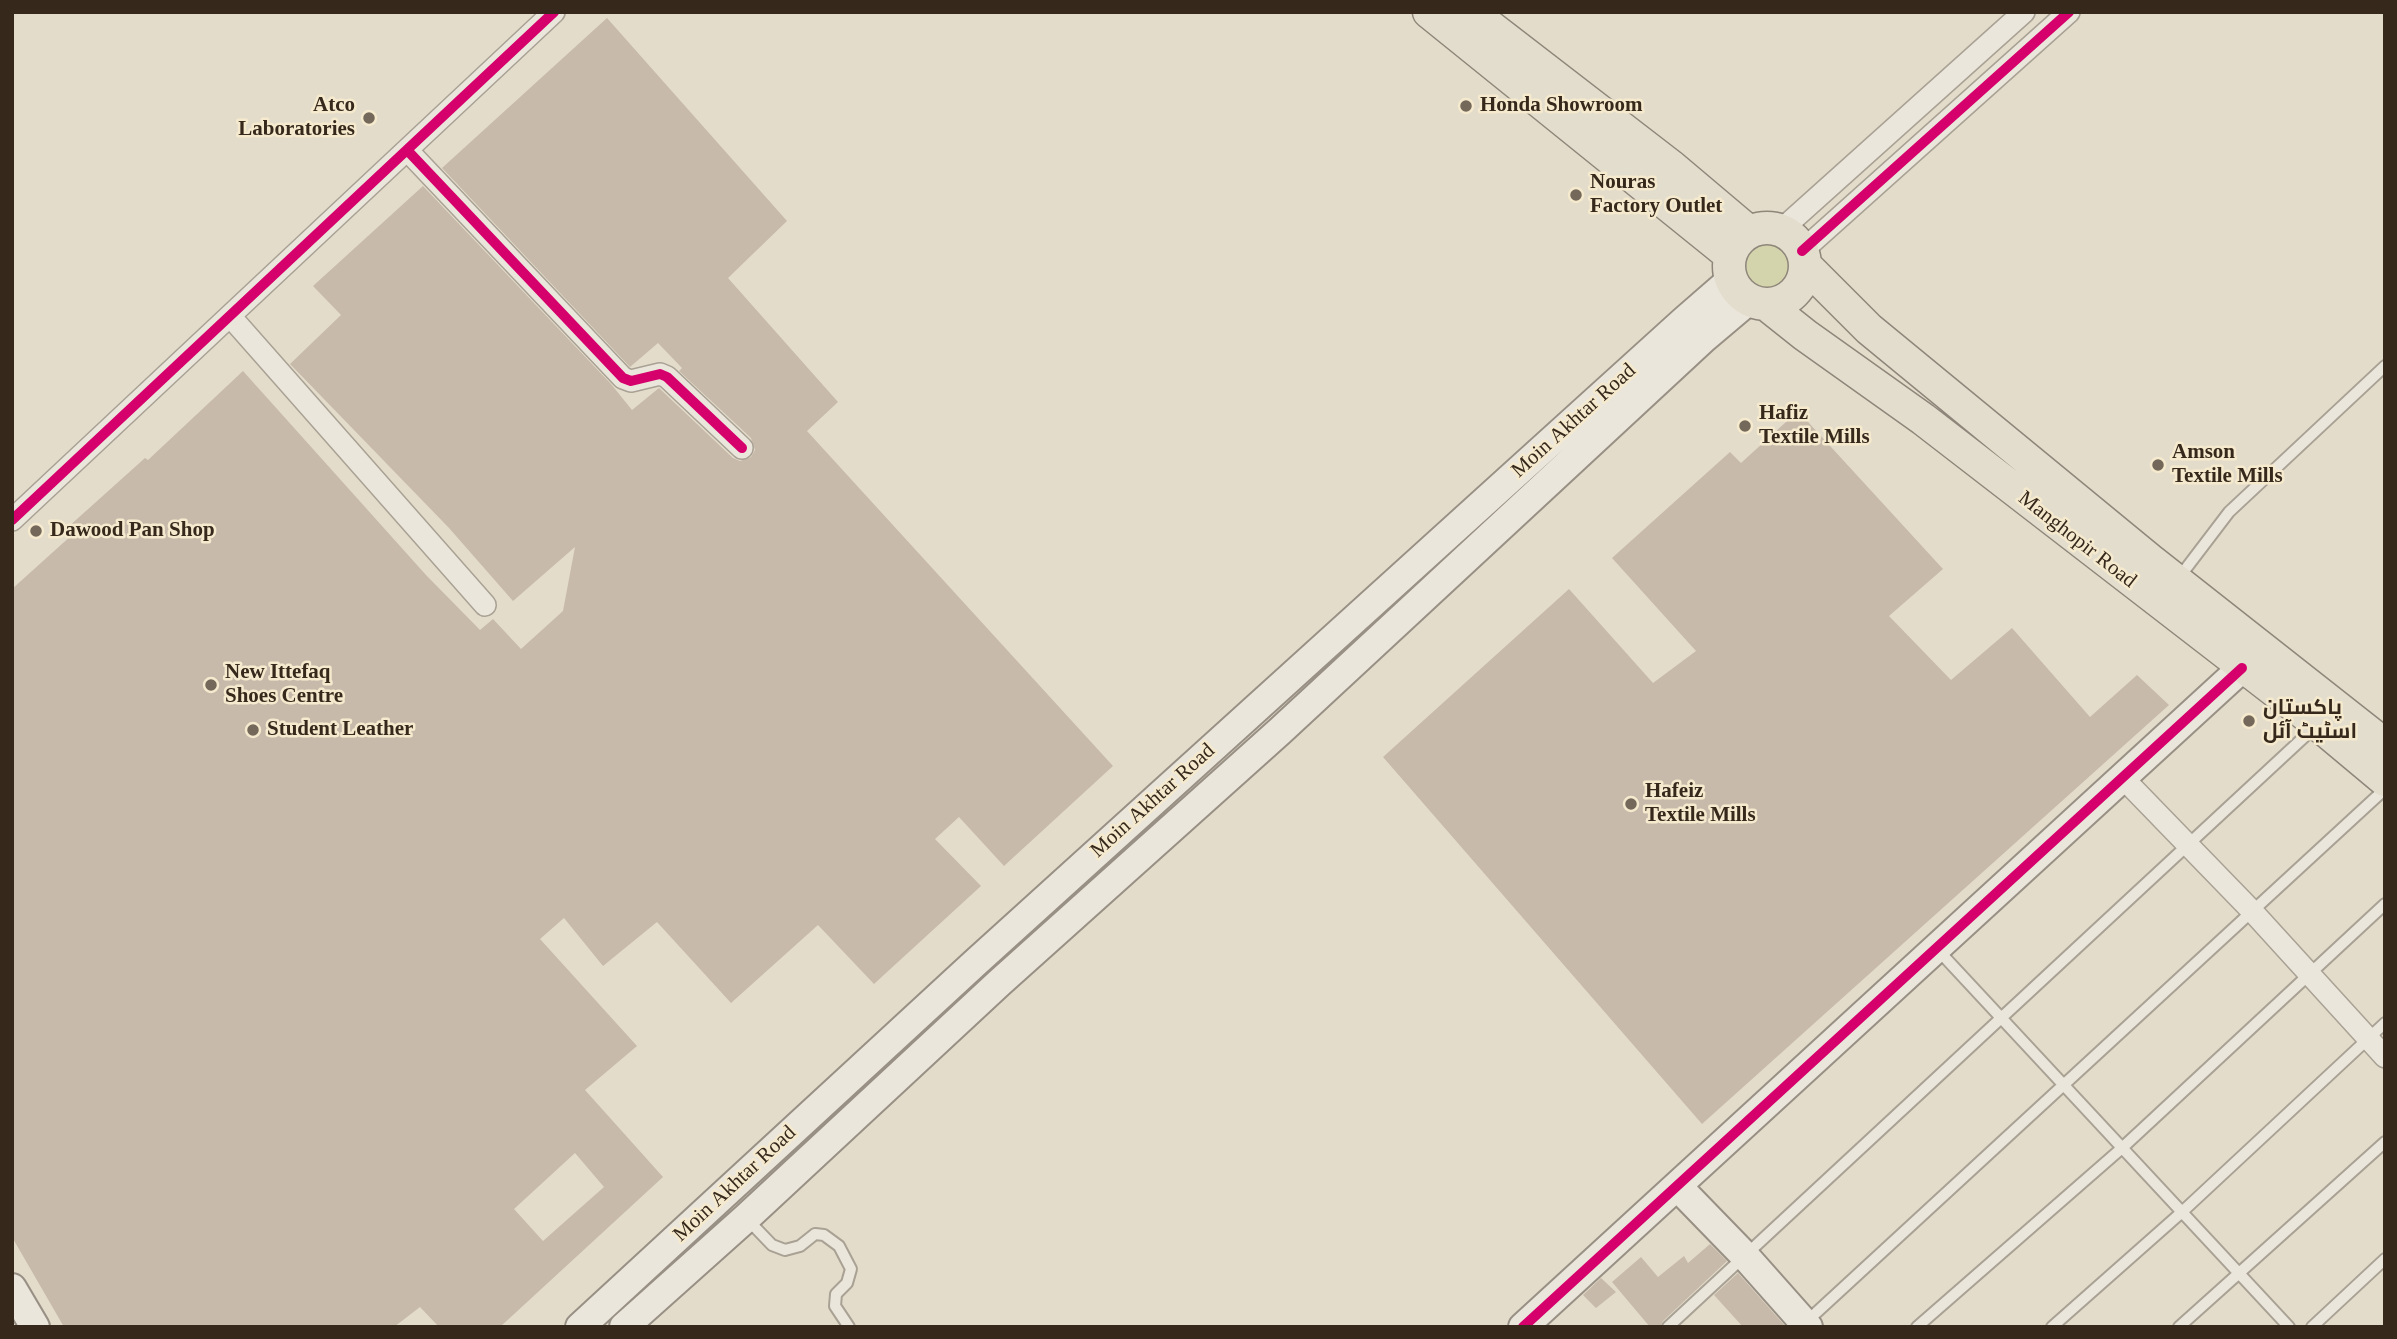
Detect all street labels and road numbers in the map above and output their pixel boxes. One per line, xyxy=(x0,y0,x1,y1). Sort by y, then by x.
street label: Moin Akhtar Road xyxy=(1507,359,1641,483)
street label: Manghopir Road xyxy=(2013,486,2141,594)
street label: Moin Akhtar Road xyxy=(1086,739,1220,863)
street label: Moin Akhtar Road xyxy=(668,1121,802,1247)

